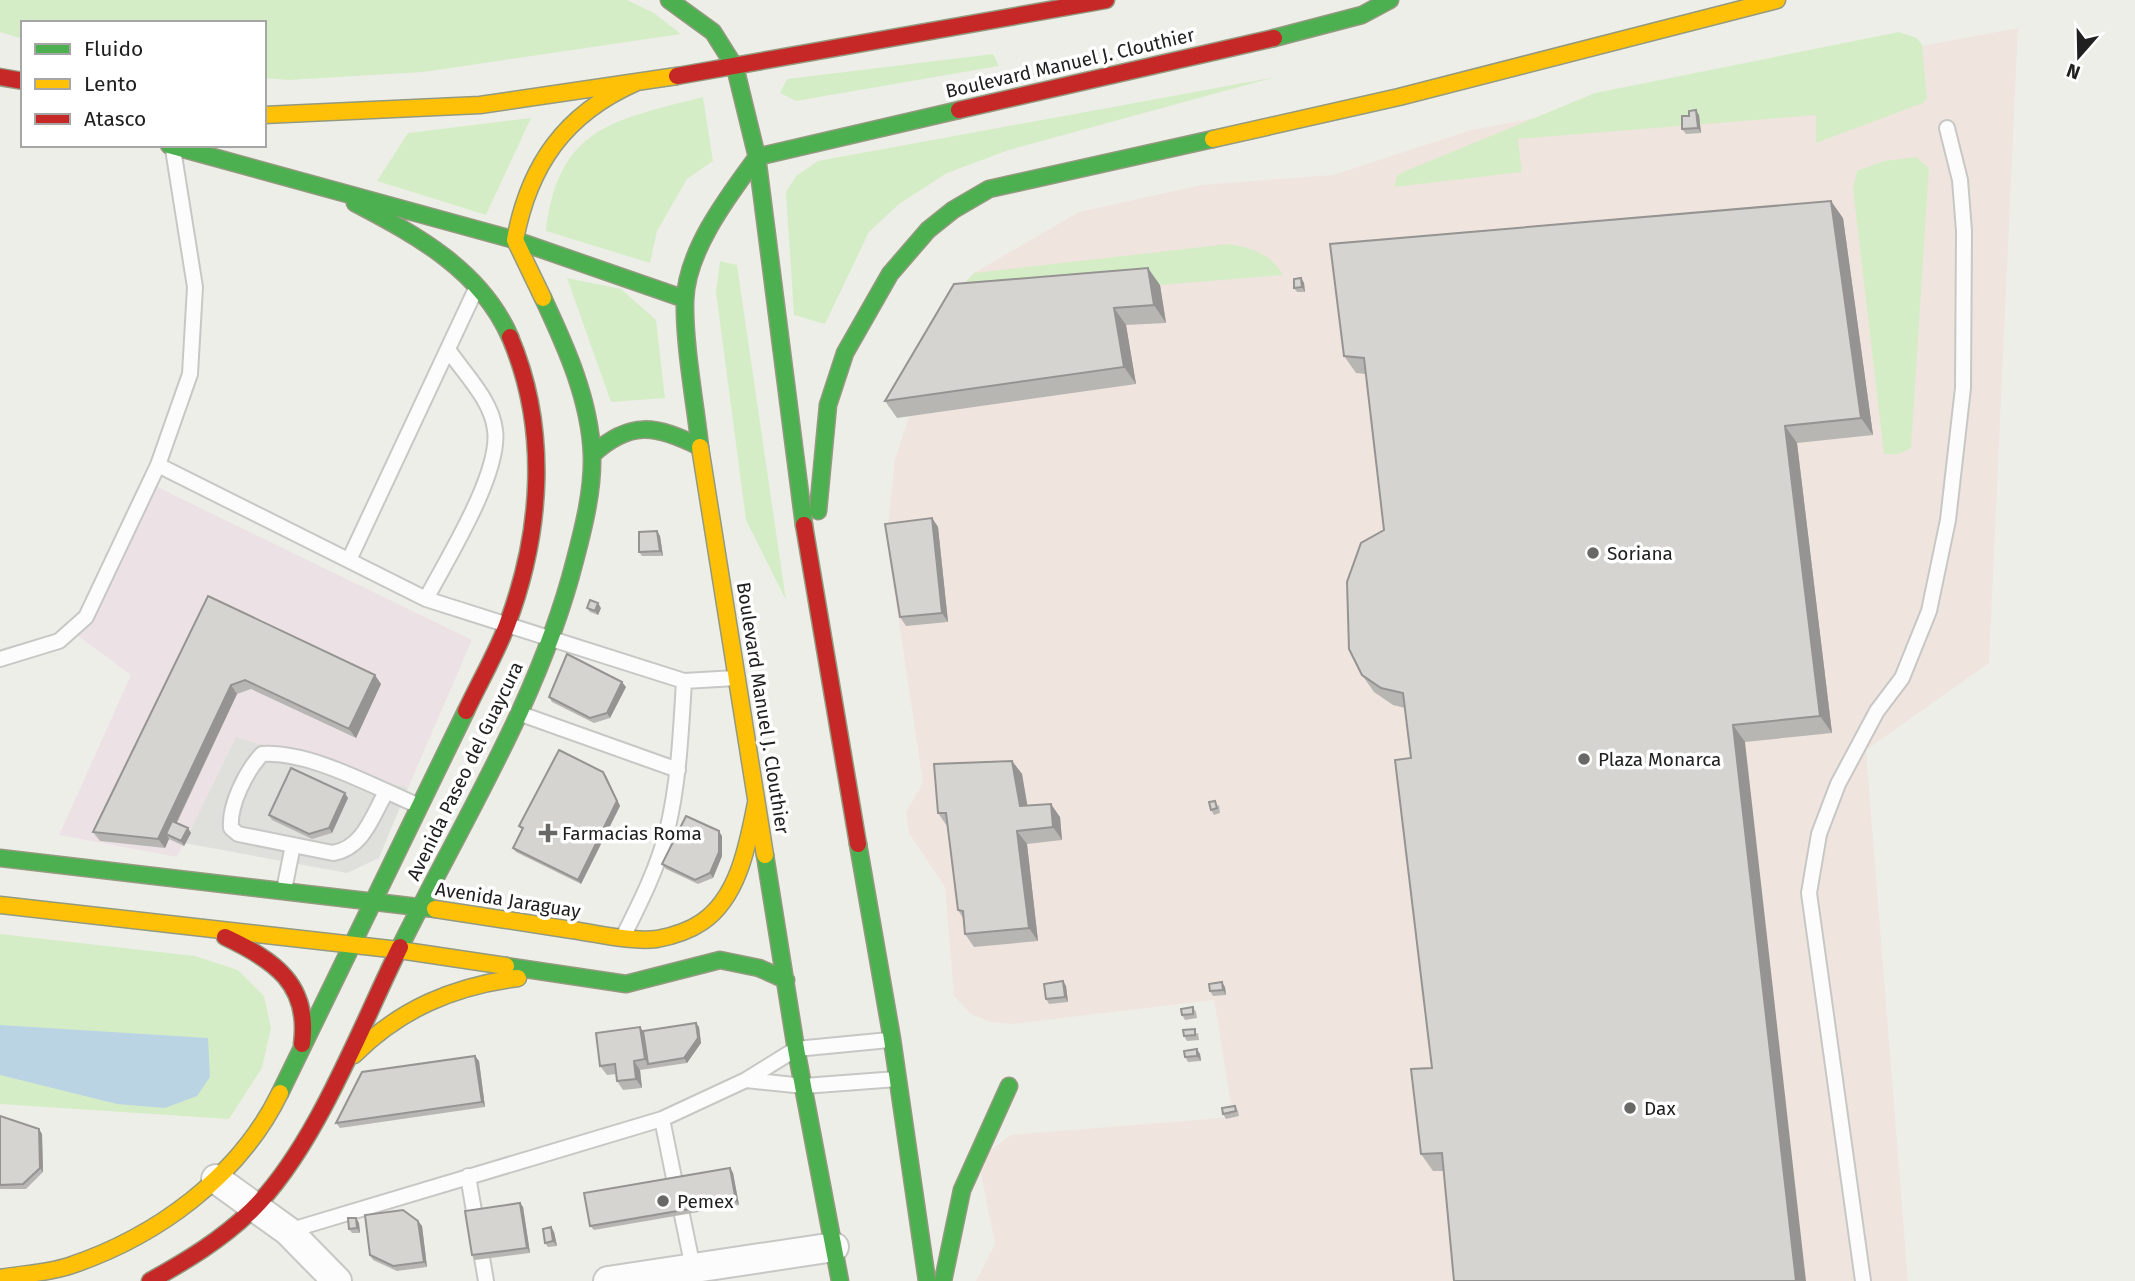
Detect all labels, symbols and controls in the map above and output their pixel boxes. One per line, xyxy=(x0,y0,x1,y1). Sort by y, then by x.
legend xyxy=(21,21,266,147)
north arrow xyxy=(2044,21,2114,91)
street label: Boulevard Manuel J. Clouthier xyxy=(943,23,1197,103)
text: Fluido xyxy=(84,36,143,62)
text: N xyxy=(2063,59,2083,84)
text: Lento xyxy=(84,71,137,97)
text: Atasco xyxy=(84,106,146,132)
place label: Soriana xyxy=(1607,542,1673,565)
marker: Soriana xyxy=(1585,545,1601,561)
street label: Boulevard Manuel J. Clouthier xyxy=(732,580,794,836)
street label: Avenida Paseo del Guaycura xyxy=(402,658,528,884)
place label: Plaza Monarca xyxy=(1598,748,1721,771)
marker: Plaza Monarca xyxy=(1576,751,1592,767)
place label: Farmacias Roma xyxy=(562,822,702,845)
marker: Farmacias Roma xyxy=(540,825,556,841)
street label: Avenida Jaraguay xyxy=(434,877,583,923)
place label: Dax xyxy=(1644,1097,1676,1120)
marker: Dax xyxy=(1622,1100,1638,1116)
place label: Pemex xyxy=(677,1190,734,1213)
marker: Pemex xyxy=(655,1193,671,1209)

